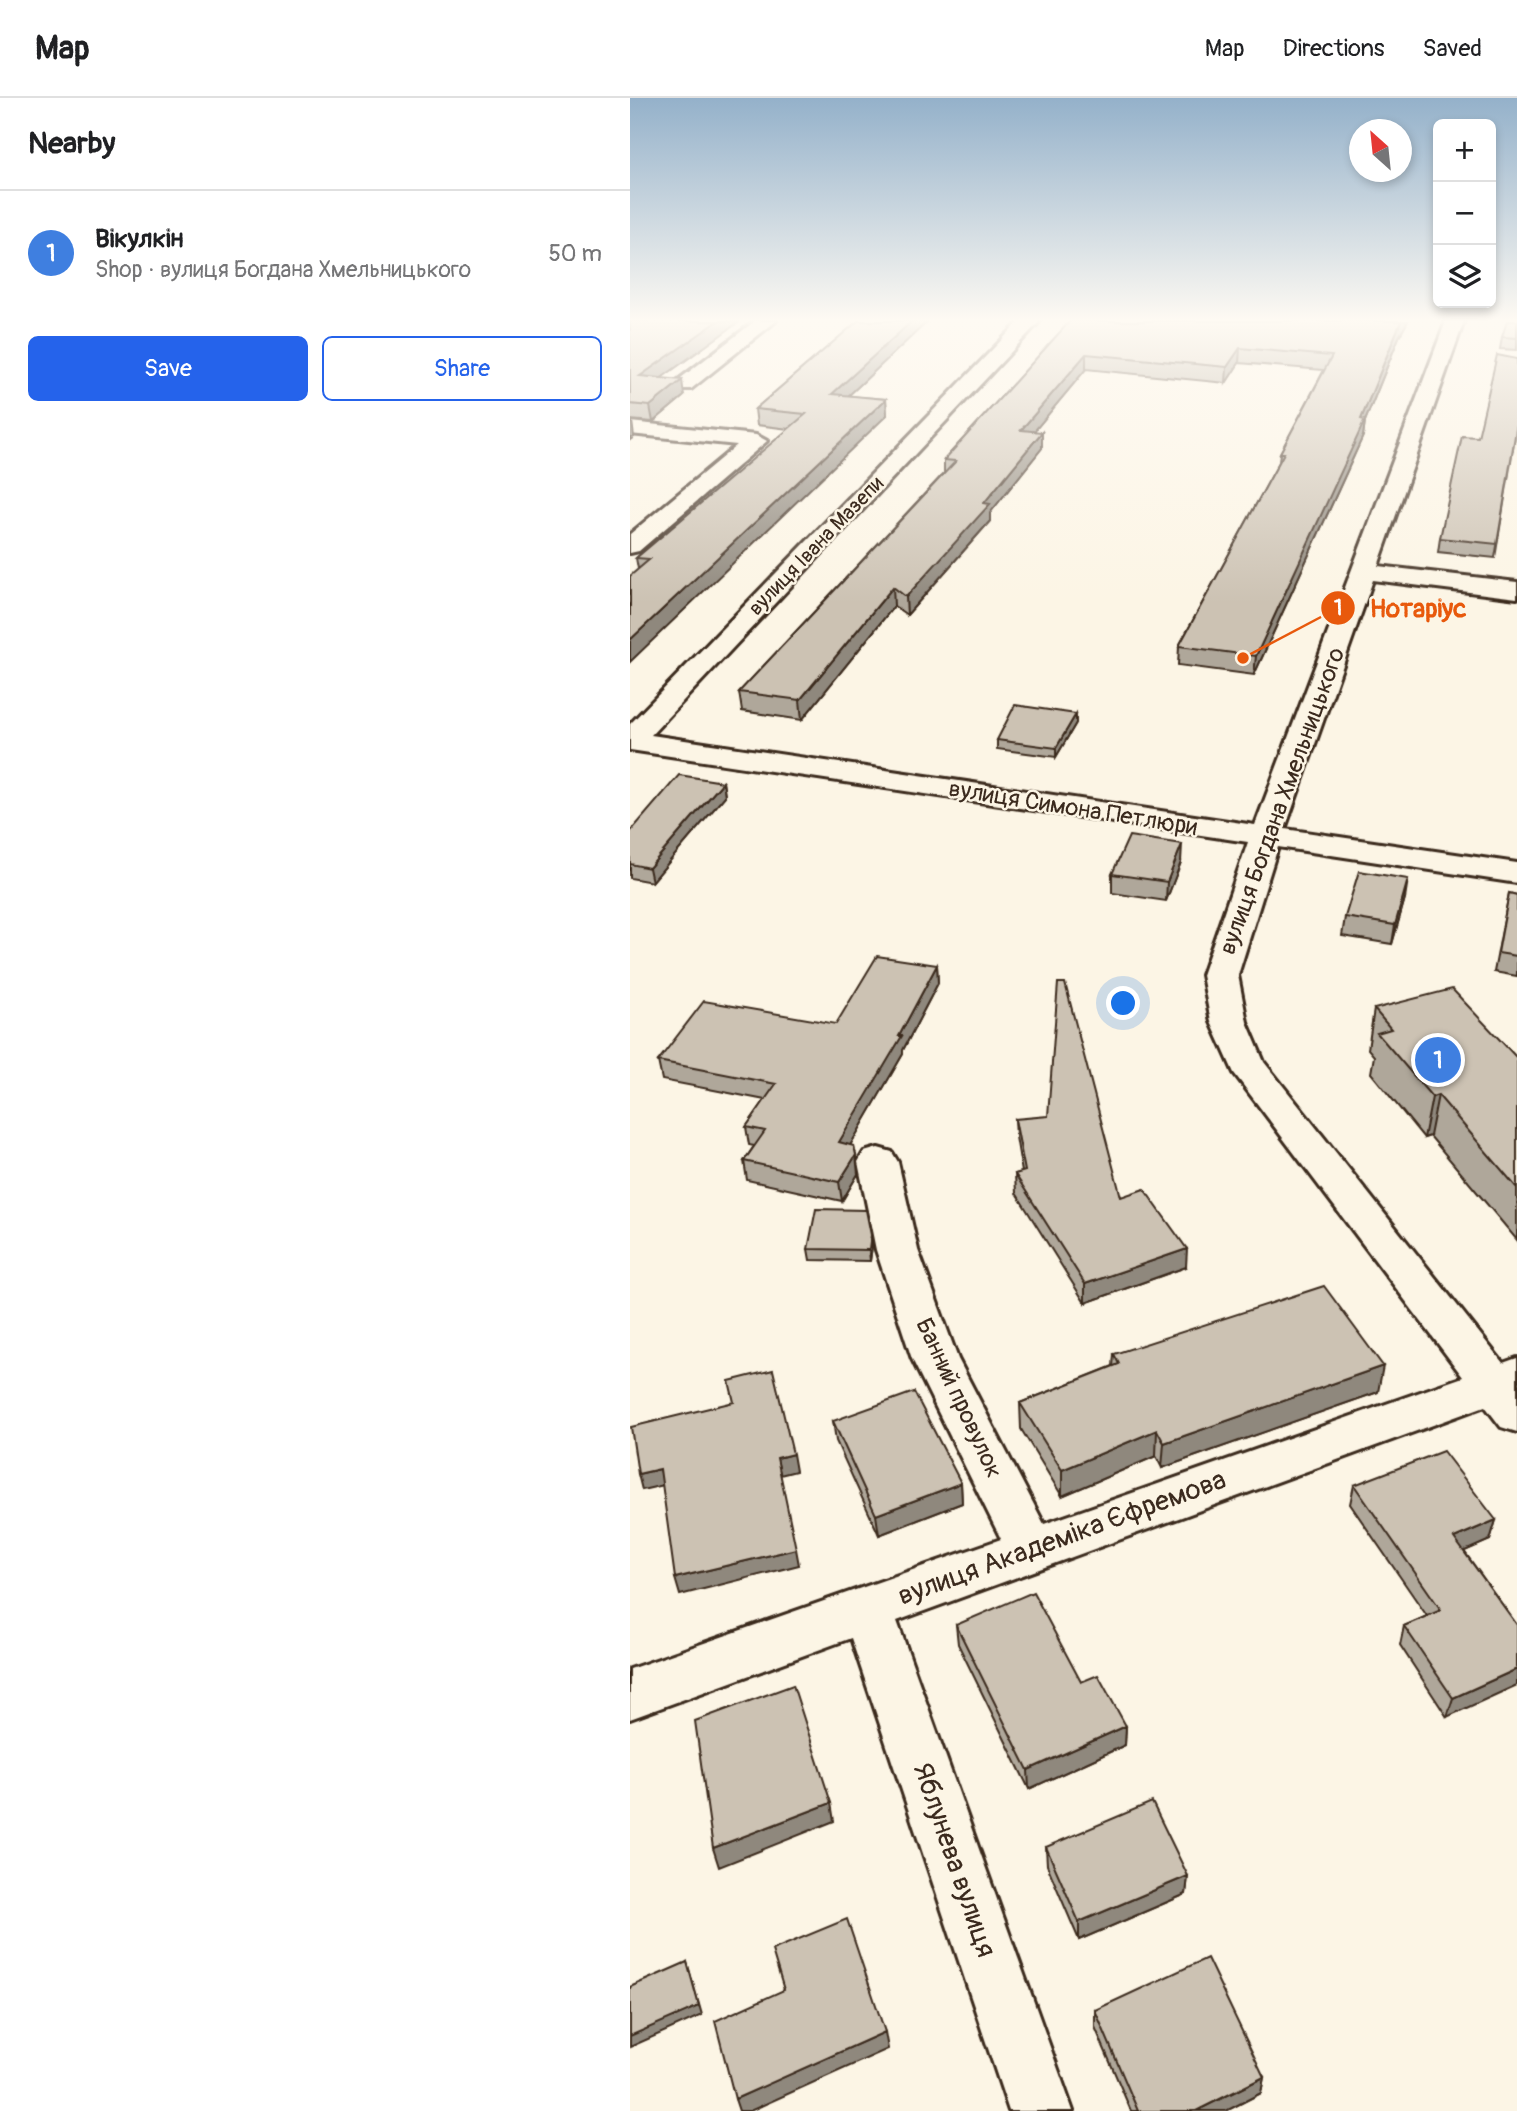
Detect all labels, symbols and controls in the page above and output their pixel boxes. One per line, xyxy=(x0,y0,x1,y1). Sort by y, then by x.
text: Map xyxy=(35,28,90,69)
text: Map xyxy=(1205,34,1245,63)
text: Directions xyxy=(1283,34,1384,63)
text: Saved xyxy=(1422,34,1482,63)
north arrow xyxy=(1349,119,1412,182)
map controls xyxy=(1433,119,1496,308)
button: + xyxy=(1433,119,1496,182)
text: Nearby xyxy=(28,125,115,162)
button: − xyxy=(1433,182,1496,245)
text: Вікулкін xyxy=(95,223,184,255)
text: 1 xyxy=(47,239,56,268)
text: 50 m xyxy=(548,239,602,268)
button: layers xyxy=(1433,245,1496,308)
text: Shop · вулиця Богдана Хмельницького xyxy=(95,255,471,284)
button: Save xyxy=(28,336,308,401)
button: Share xyxy=(322,336,602,401)
street label: вулиця Івана Мазепи xyxy=(743,471,889,621)
callout: Нотаріус xyxy=(1320,584,1480,631)
text: Нотаріус xyxy=(1370,593,1466,625)
text: 1 xyxy=(1334,595,1342,622)
street label: вулиця Богдана Хмельницького xyxy=(1213,643,1351,958)
street label: вулиця Симона Петлюри xyxy=(947,774,1200,842)
your location xyxy=(1106,986,1140,1020)
pin: 1 xyxy=(1415,1034,1461,1086)
street label: Банний провулок xyxy=(909,1313,1009,1483)
street label: вулиця Академіка Єфремова xyxy=(893,1462,1231,1614)
street label: Яблунева вулиця xyxy=(904,1758,1004,1962)

